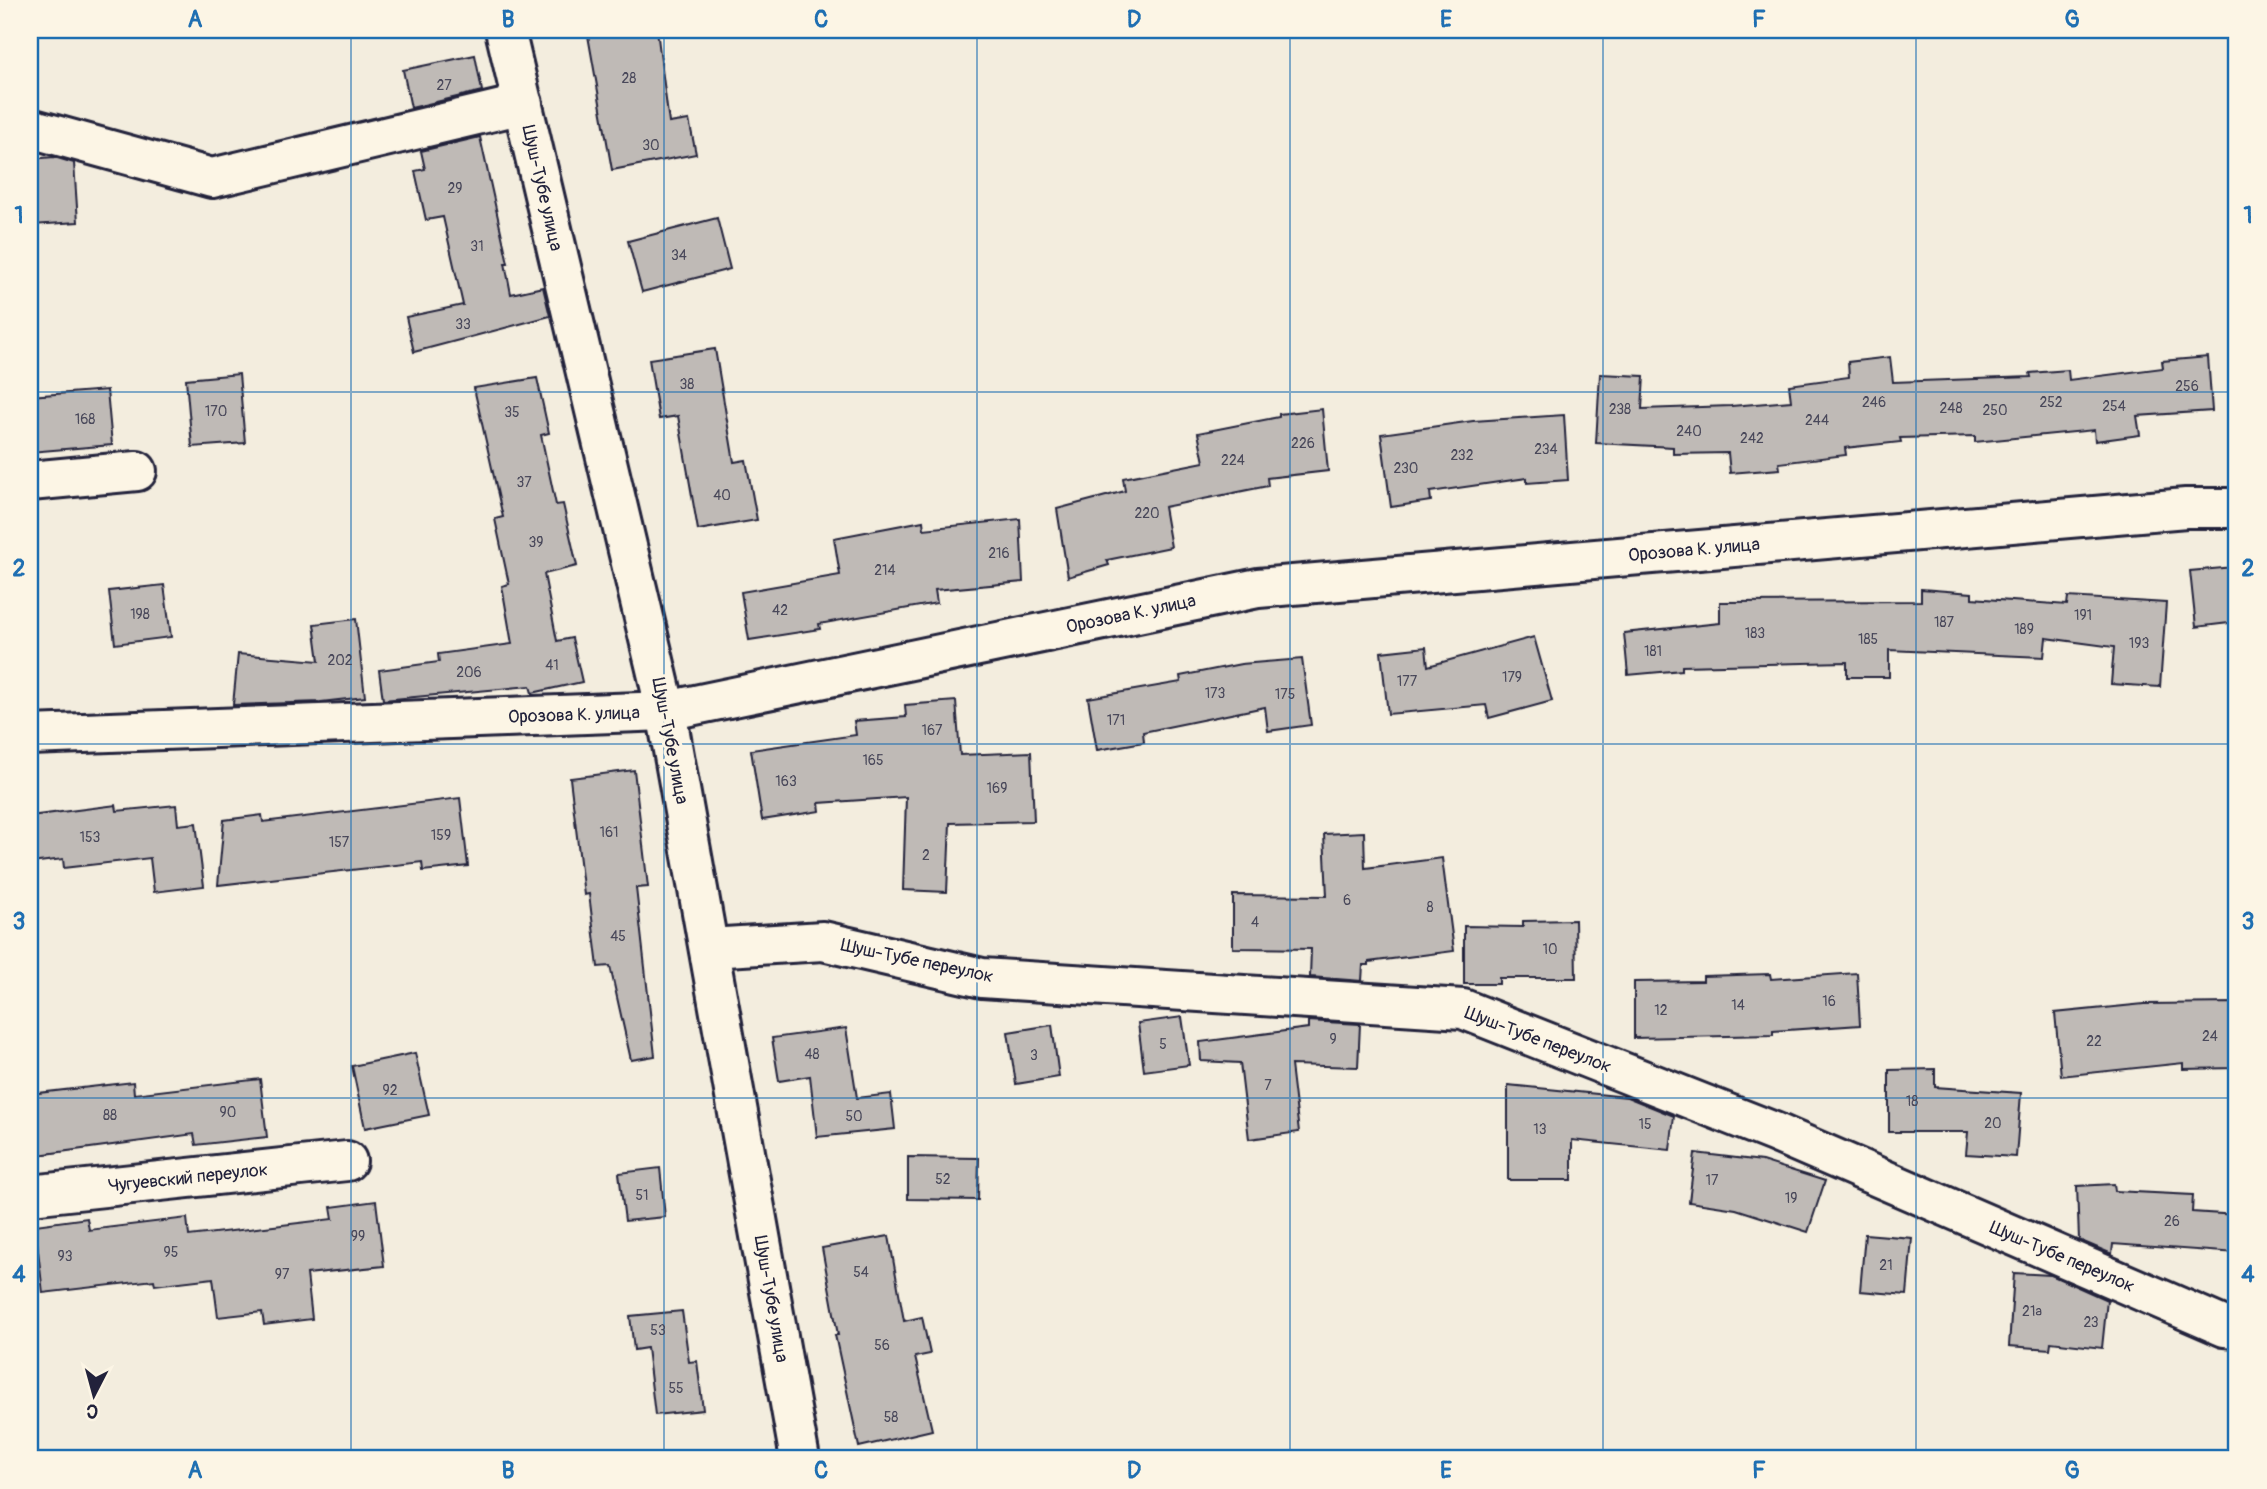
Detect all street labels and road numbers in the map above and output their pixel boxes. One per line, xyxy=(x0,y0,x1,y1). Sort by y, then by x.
street label: Шуш-Тубе улица xyxy=(516,123,568,253)
street label: Орозова К. улица xyxy=(1627,533,1761,567)
street label: Орозова К. улица xyxy=(1064,589,1198,639)
street label: Шуш-Тубе улица xyxy=(646,676,694,806)
street label: Орозова К. улица xyxy=(508,701,640,729)
street label: Шуш-Тубе переулок xyxy=(839,934,995,988)
street label: Шуш-Тубе переулок xyxy=(1461,1001,1615,1079)
street label: Чугуевский переулок xyxy=(107,1158,269,1198)
street label: Шуш-Тубе переулок xyxy=(1986,1216,2138,1298)
street label: Шуш-Тубе улица xyxy=(749,1234,793,1364)

